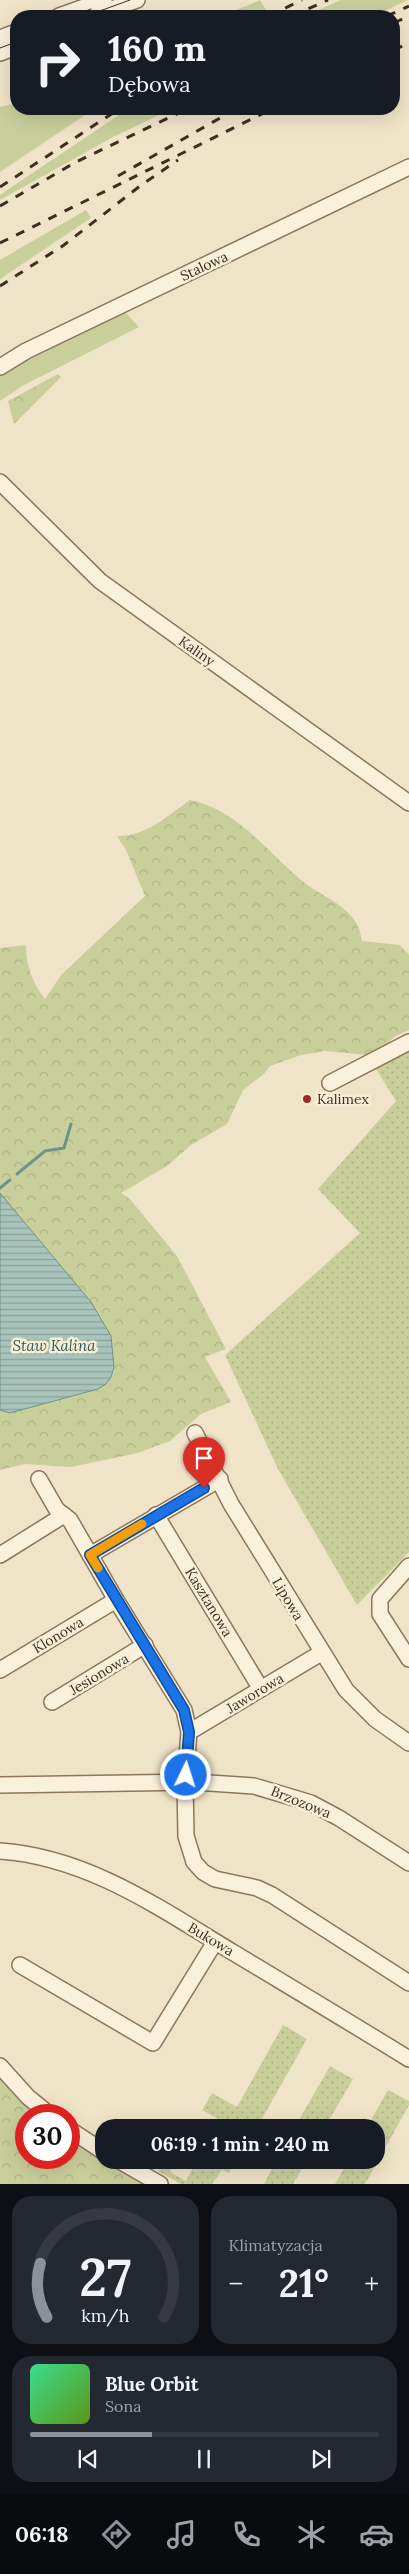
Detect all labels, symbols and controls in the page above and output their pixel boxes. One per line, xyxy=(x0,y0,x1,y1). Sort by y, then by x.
text: 160 m xyxy=(108,26,206,71)
icon: right xyxy=(25,30,90,95)
text: Dębowa xyxy=(108,70,191,98)
street label: Stalowa xyxy=(177,247,231,285)
street label: Kaliny xyxy=(175,632,219,670)
place label: Kalimex xyxy=(317,1090,370,1108)
marker: Kalimex xyxy=(301,1093,313,1105)
water label: Staw Kalina xyxy=(13,1336,96,1355)
pin xyxy=(183,1437,225,1488)
icon: arrive xyxy=(190,1444,218,1472)
street label: Kasztanowa xyxy=(181,1564,237,1640)
street label: Lipowa xyxy=(268,1574,308,1624)
street label: Klonowa xyxy=(29,1613,87,1657)
street label: Jesionowa xyxy=(65,1649,132,1699)
street label: Jaworowa xyxy=(222,1669,287,1718)
position arrow xyxy=(159,1748,211,1800)
street label: Brzozowa xyxy=(268,1782,334,1822)
street label: Bukowa xyxy=(185,1918,237,1960)
speed limit sign: 30 xyxy=(15,2104,80,2169)
text: 06:19 · 1 min · 240 m xyxy=(151,2132,329,2156)
text: Klimatyzacja xyxy=(229,2235,323,2255)
text: 27 xyxy=(79,2244,131,2310)
text: 21° xyxy=(279,2259,329,2307)
text: − xyxy=(229,2266,243,2302)
text: + xyxy=(364,2266,379,2302)
text: km/h xyxy=(81,2304,130,2327)
text: Blue Orbit xyxy=(105,2372,199,2396)
text: Sona xyxy=(105,2396,141,2416)
icon: previous xyxy=(74,2445,102,2473)
icon: pause xyxy=(190,2445,218,2473)
icon: next xyxy=(307,2445,335,2473)
icon: directions xyxy=(99,2517,134,2552)
icon: music xyxy=(164,2517,199,2552)
icon: phone xyxy=(229,2517,264,2552)
icon: climate xyxy=(294,2517,329,2552)
icon: car xyxy=(359,2517,394,2552)
text: 06:18 xyxy=(15,2520,69,2548)

